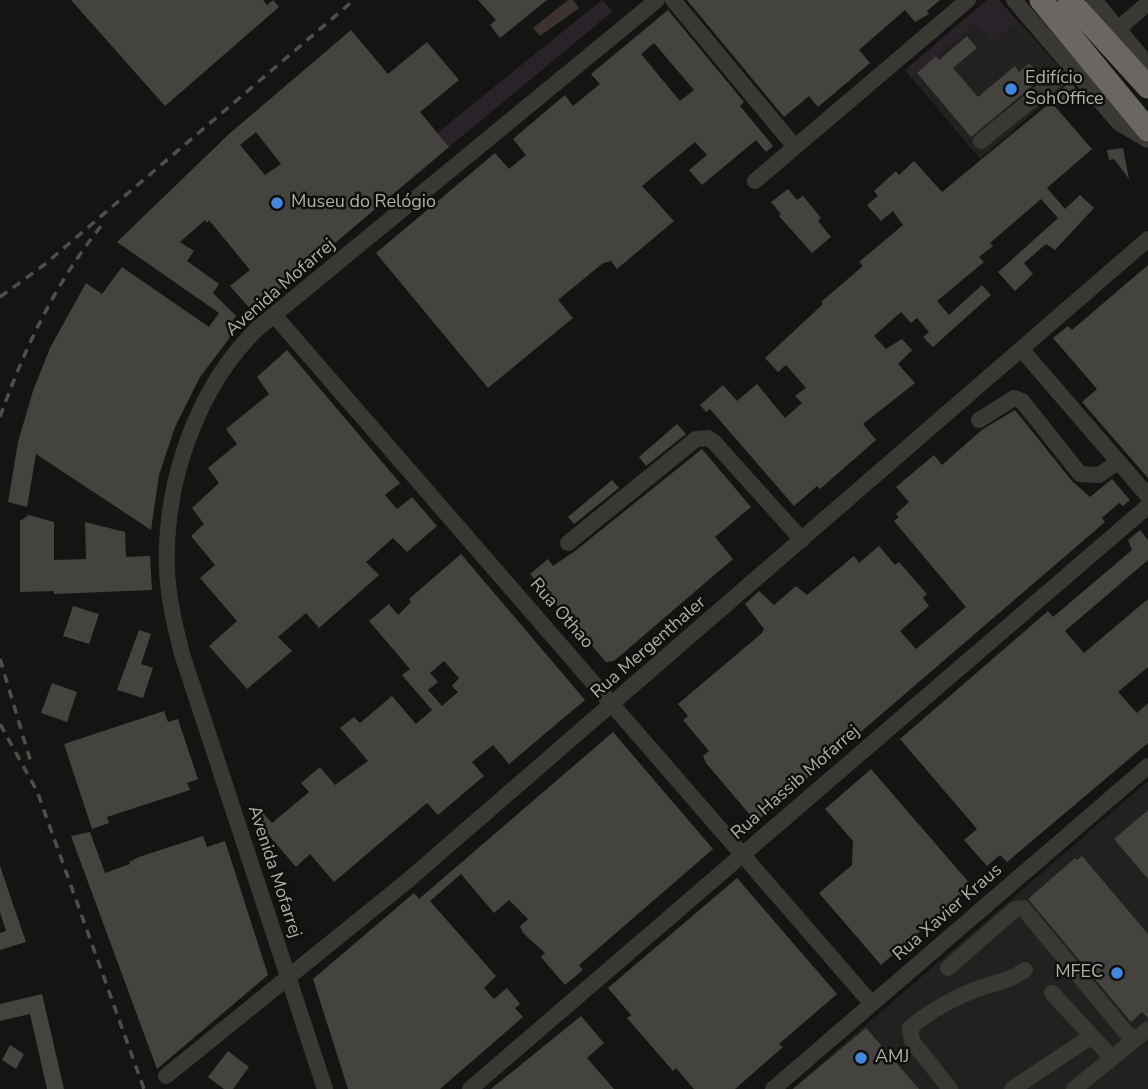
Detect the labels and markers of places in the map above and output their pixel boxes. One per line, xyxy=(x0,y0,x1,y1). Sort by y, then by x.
place label: Edifício SohOffice xyxy=(1025,68,1104,110)
marker: Edifício SohOffice xyxy=(1003,81,1019,97)
place label: Museu do Relógio xyxy=(291,192,436,214)
marker: Museu do Relógio xyxy=(269,195,285,211)
place label: MFEC xyxy=(1055,962,1103,984)
marker: MFEC xyxy=(1109,965,1125,981)
place label: AMJ xyxy=(875,1047,909,1069)
marker: AMJ xyxy=(853,1050,869,1066)

